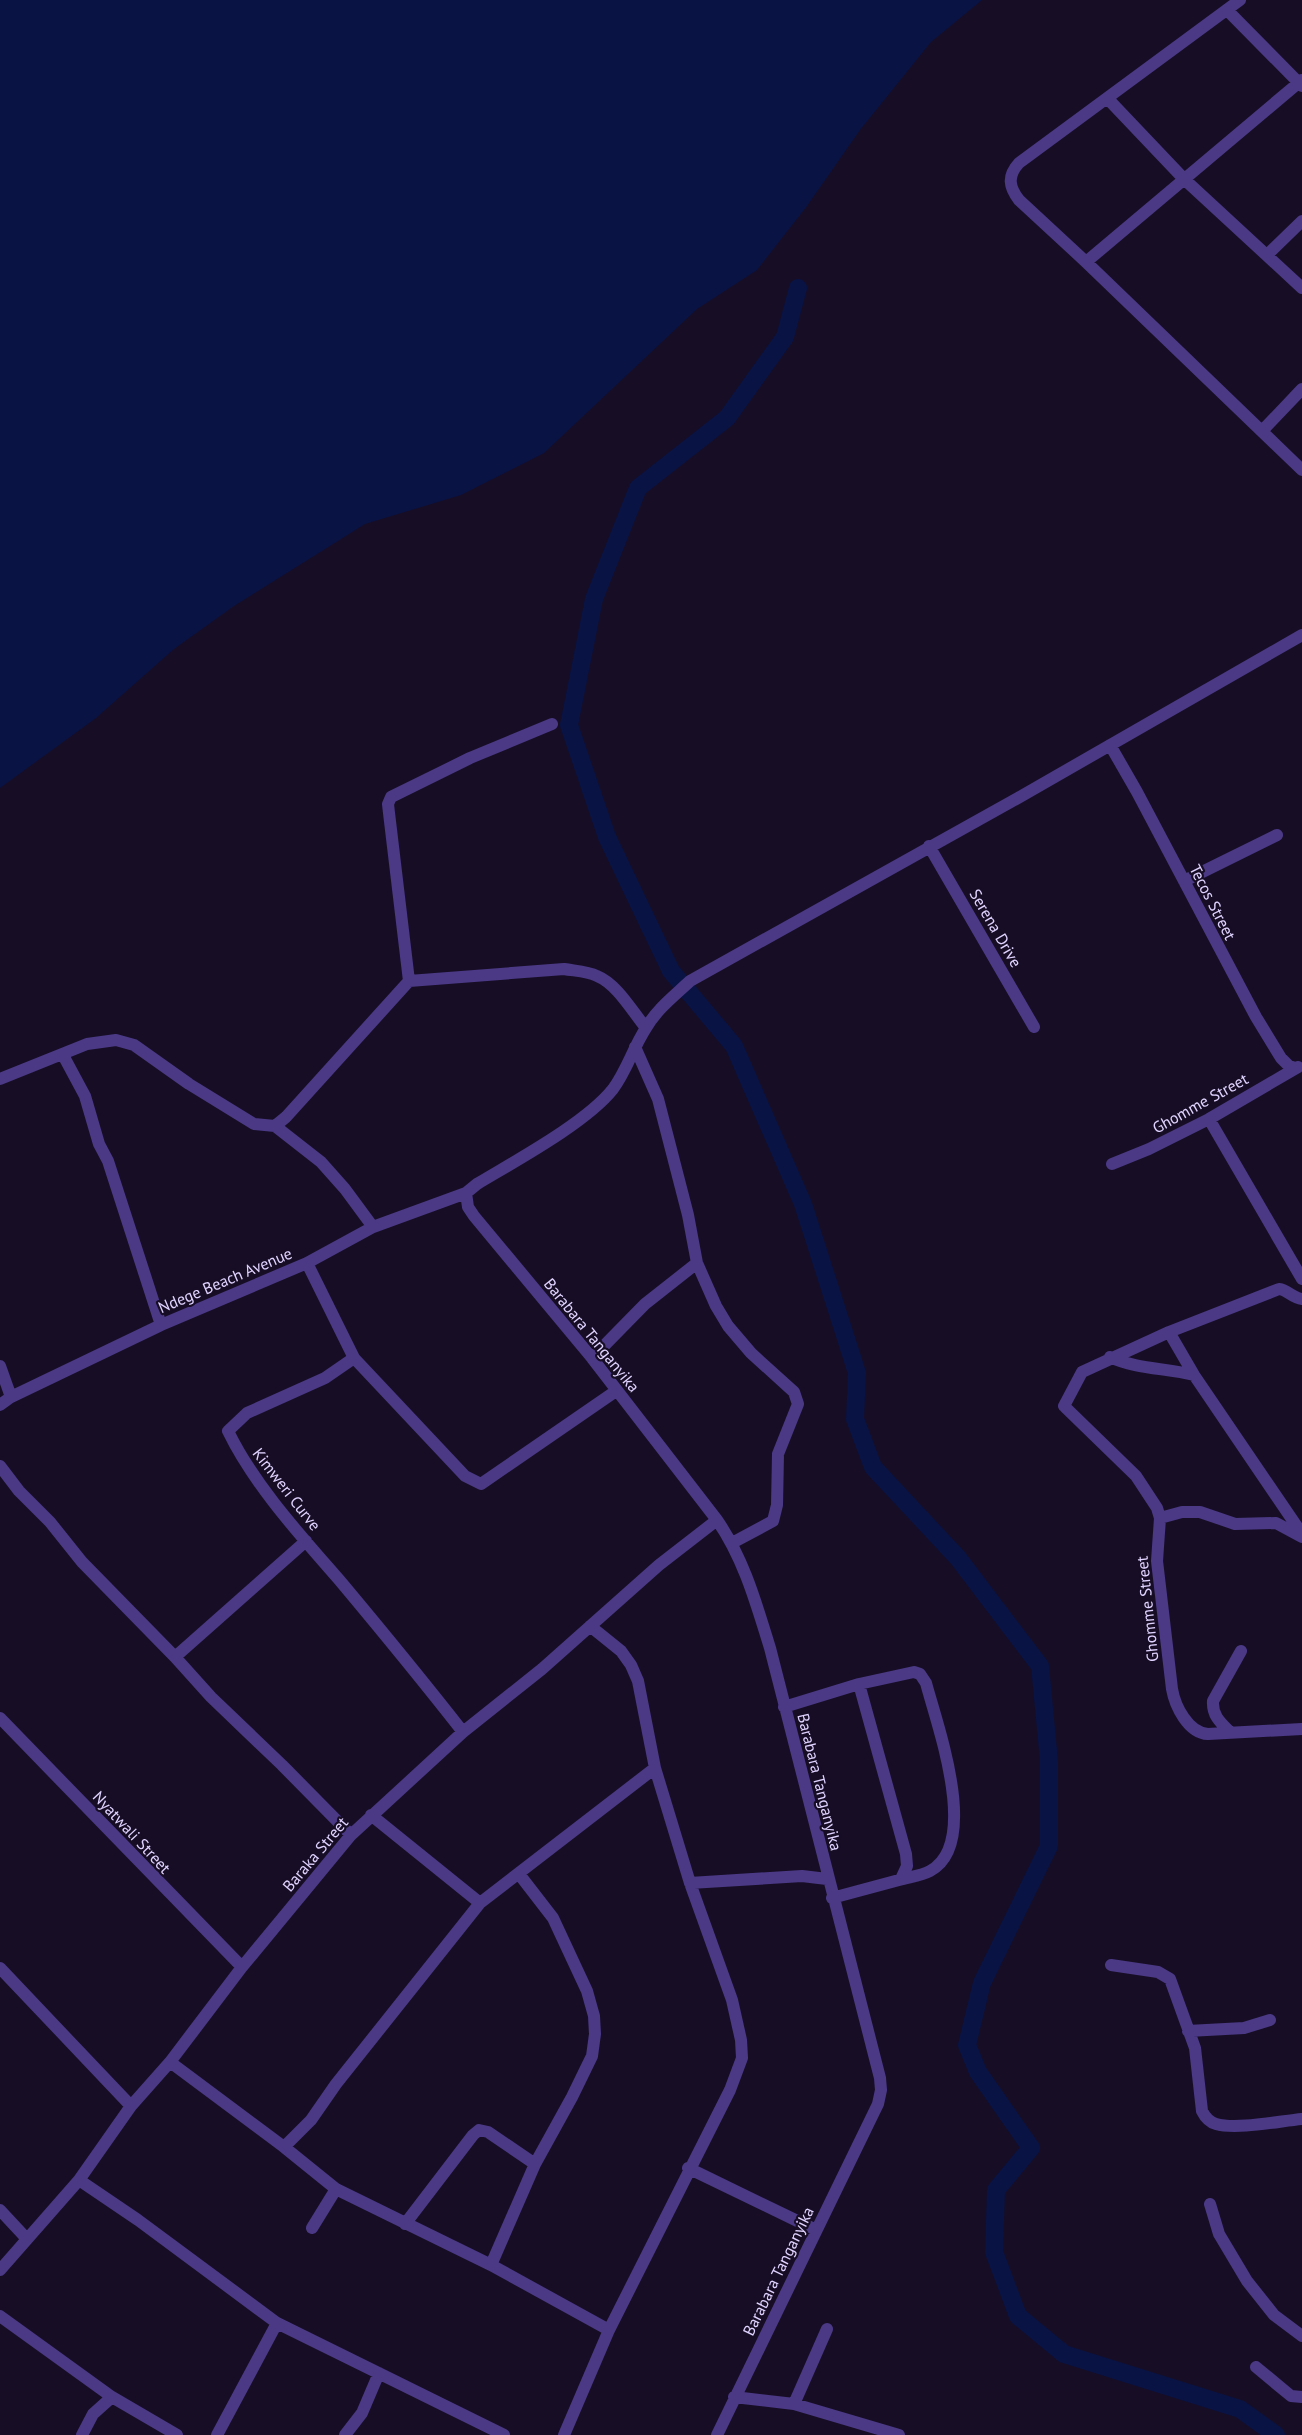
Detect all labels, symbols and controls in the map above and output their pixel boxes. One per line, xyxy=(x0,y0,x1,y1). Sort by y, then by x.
street label: Tecos Street xyxy=(1185,861,1241,944)
street label: Serena Drive xyxy=(966,885,1026,971)
street label: Ghomme Street xyxy=(1149,1068,1252,1138)
street label: Ndege Beach Avenue xyxy=(155,1243,295,1317)
street label: Barabara Tanganyika xyxy=(540,1274,644,1396)
street label: Kimweri Curve xyxy=(249,1444,325,1534)
street label: Ghomme Street xyxy=(1131,1554,1163,1663)
street label: Barabara Tanganyika xyxy=(793,1711,847,1853)
street label: Nyatwali Street xyxy=(89,1787,176,1878)
street label: Baraka Street xyxy=(278,1812,352,1895)
street label: Barabara Tanganyika xyxy=(738,2203,818,2339)

